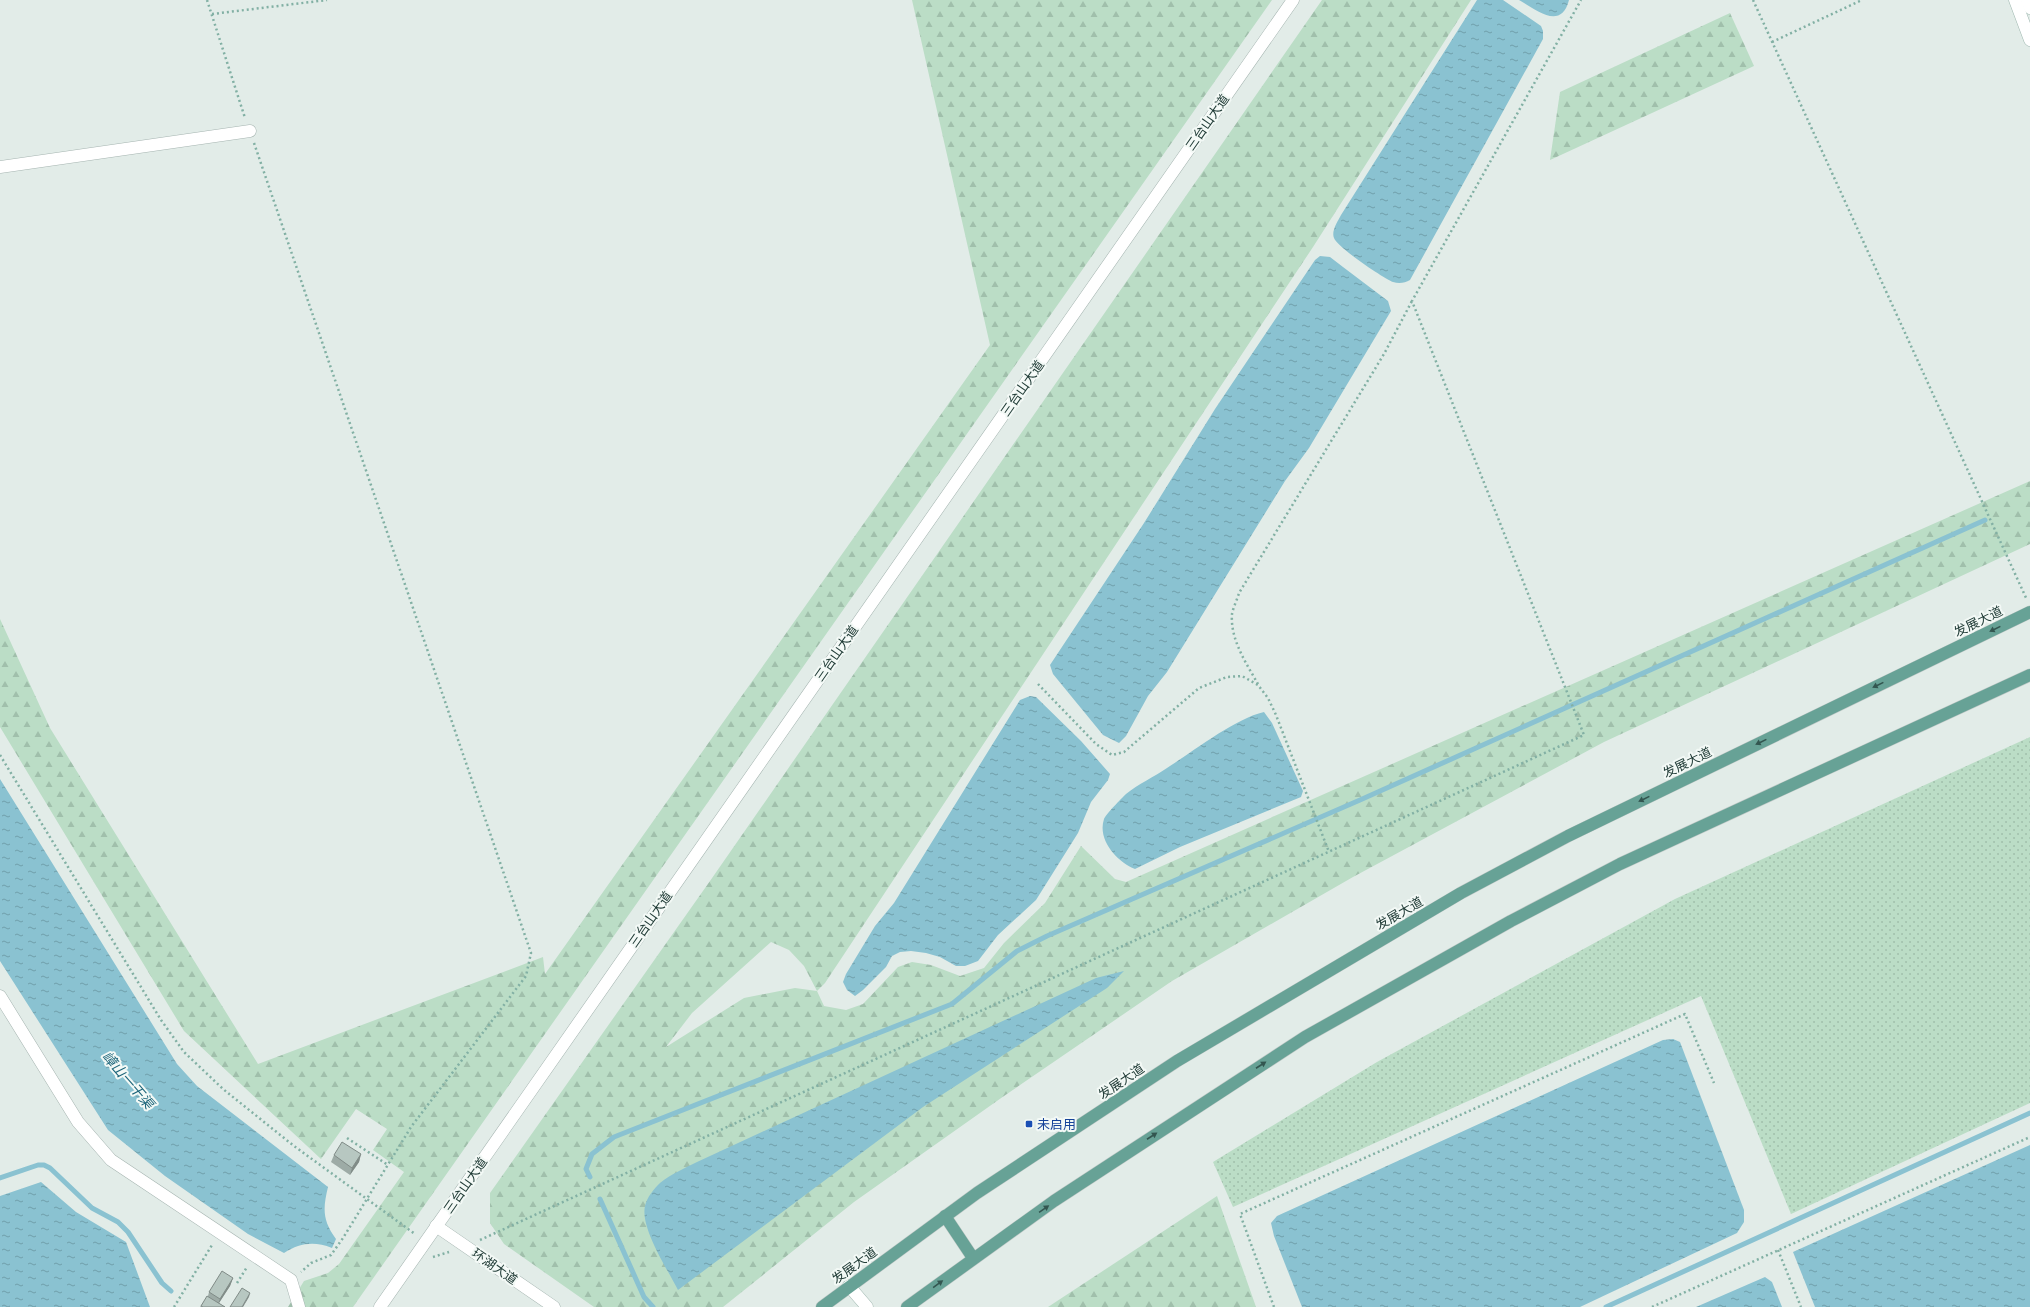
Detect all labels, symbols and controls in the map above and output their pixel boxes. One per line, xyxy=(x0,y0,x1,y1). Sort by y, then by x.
street label: 三台山大道 xyxy=(1182,91,1232,153)
street label: 三台山大道 xyxy=(997,357,1047,419)
street label: 发展大道 xyxy=(1951,602,2005,640)
street label: 三台山大道 xyxy=(811,622,861,684)
one-way arrow xyxy=(1989,626,2001,632)
one-way arrow xyxy=(1872,682,1884,688)
one-way arrow xyxy=(1755,739,1767,745)
street label: 发展大道 xyxy=(1660,743,1714,781)
one-way arrow xyxy=(1638,796,1650,802)
street label: 三台山大道 xyxy=(625,888,675,950)
street label: 发展大道 xyxy=(1372,893,1426,933)
water label: 嶂山一干渠 xyxy=(99,1048,159,1113)
street label: 发展大道 xyxy=(1095,1060,1147,1102)
one-way arrow xyxy=(1256,1061,1266,1069)
place label: 未启用 xyxy=(1037,1116,1076,1132)
marker: 未启用 xyxy=(1024,1119,1034,1129)
one-way arrow xyxy=(1147,1132,1157,1140)
street label: 三台山大道 xyxy=(440,1154,490,1216)
one-way arrow xyxy=(1039,1205,1049,1213)
street label: 发展大道 xyxy=(828,1243,880,1287)
street label: 环湖大道 xyxy=(469,1245,521,1287)
one-way arrow xyxy=(933,1280,944,1288)

